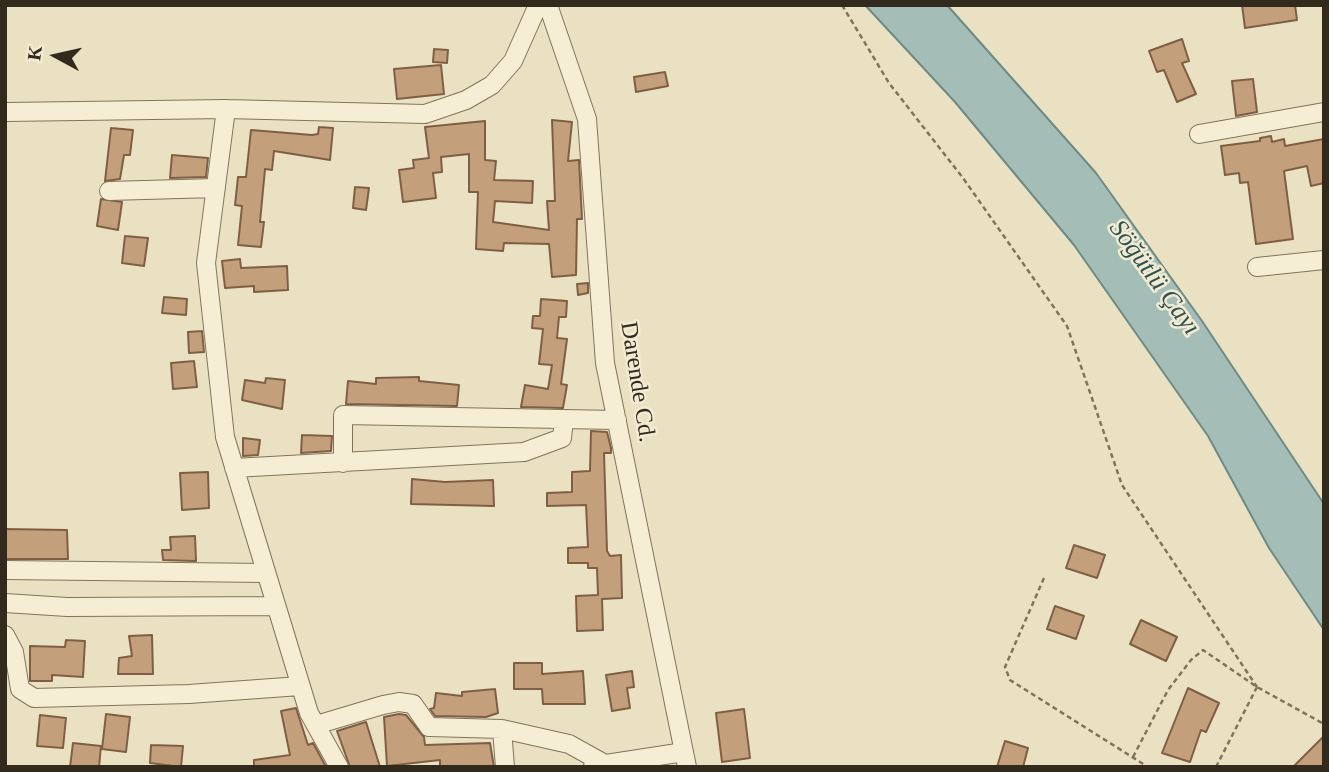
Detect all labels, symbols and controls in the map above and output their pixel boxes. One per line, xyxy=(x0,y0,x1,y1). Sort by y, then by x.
north arrow xyxy=(21,21,91,91)
text: K xyxy=(23,44,46,62)
water label: Söğütlü Çayı xyxy=(1102,214,1206,342)
street label: Darende Cd. xyxy=(613,320,661,444)

